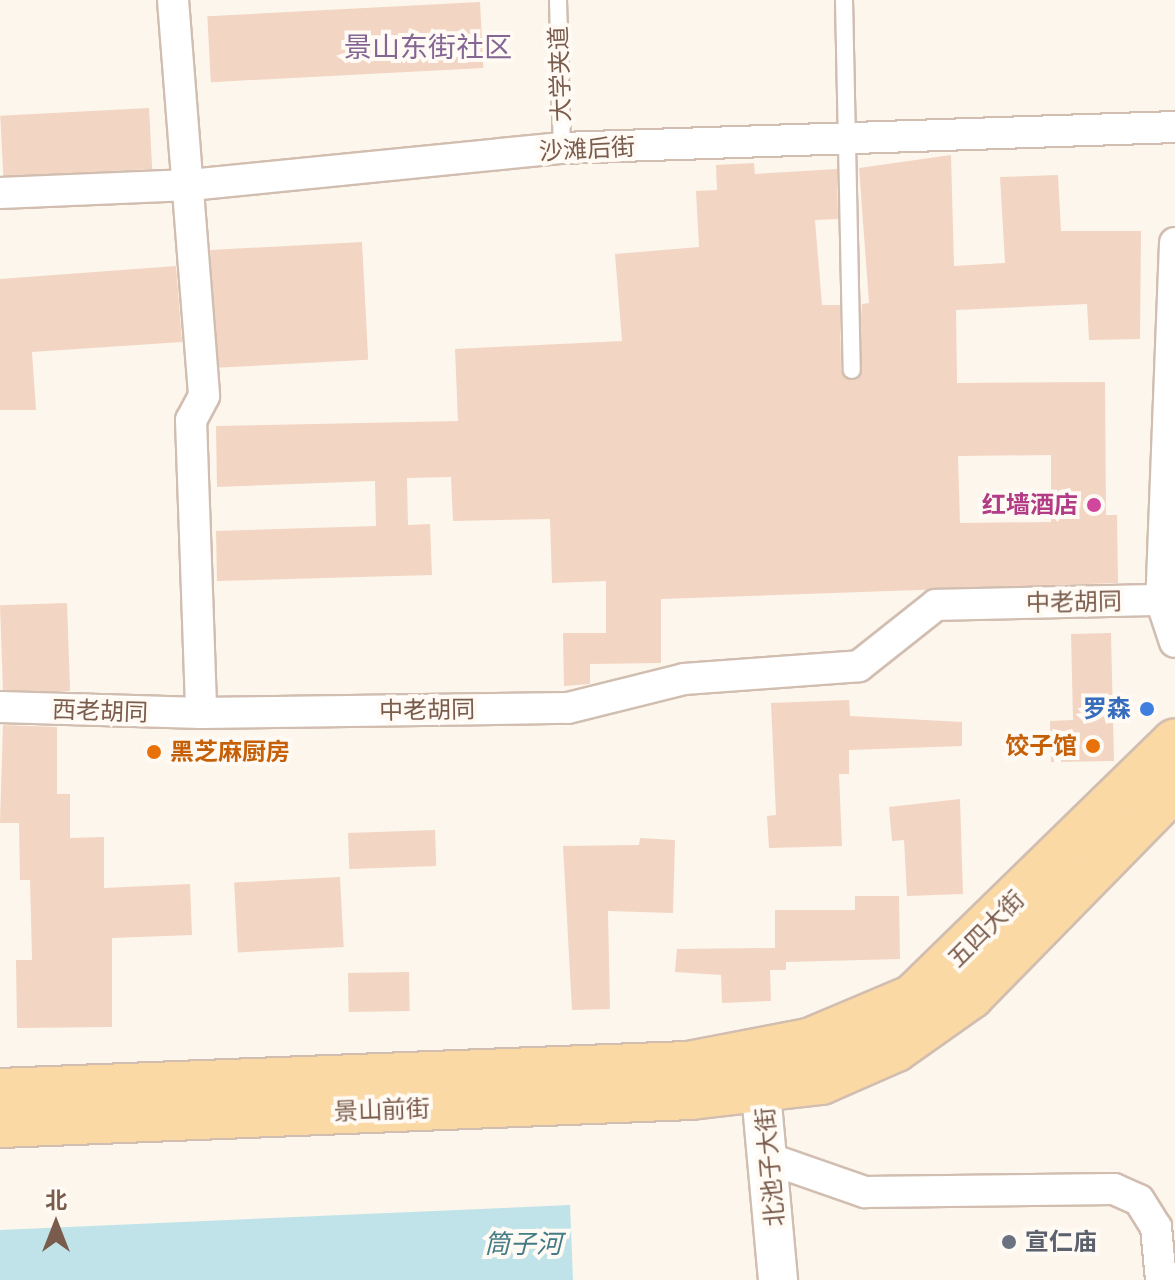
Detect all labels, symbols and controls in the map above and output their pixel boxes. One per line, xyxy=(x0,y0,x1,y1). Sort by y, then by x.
street label: 大学夹道 xyxy=(544,26,576,122)
district label: 景山东街社区 xyxy=(344,30,512,64)
street label: 沙滩后街 xyxy=(538,132,636,166)
place label: 红墙酒店 xyxy=(982,491,1078,519)
marker: 红墙酒店 xyxy=(1085,496,1103,514)
street label: 中老胡同 xyxy=(1026,587,1122,617)
street label: 西老胡同 xyxy=(52,695,148,727)
street label: 中老胡同 xyxy=(379,695,475,725)
place label: 罗森 xyxy=(1083,695,1131,723)
marker: 罗森 xyxy=(1138,700,1156,718)
place label: 饺子馆 xyxy=(1005,732,1077,760)
marker: 饺子馆 xyxy=(1084,737,1102,755)
place label: 黑芝麻厨房 xyxy=(170,738,290,766)
marker: 黑芝麻厨房 xyxy=(145,743,163,761)
street label: 五四大街 xyxy=(942,885,1030,973)
street label: 景山前街 xyxy=(334,1094,430,1126)
street label: 北池子大街 xyxy=(750,1106,790,1228)
north arrow xyxy=(16,1184,96,1264)
text: 北 xyxy=(45,1185,67,1215)
water label: 筒子河 xyxy=(484,1228,562,1260)
place label: 宣仁庙 xyxy=(1025,1228,1097,1256)
marker: 宣仁庙 xyxy=(1000,1233,1018,1251)

